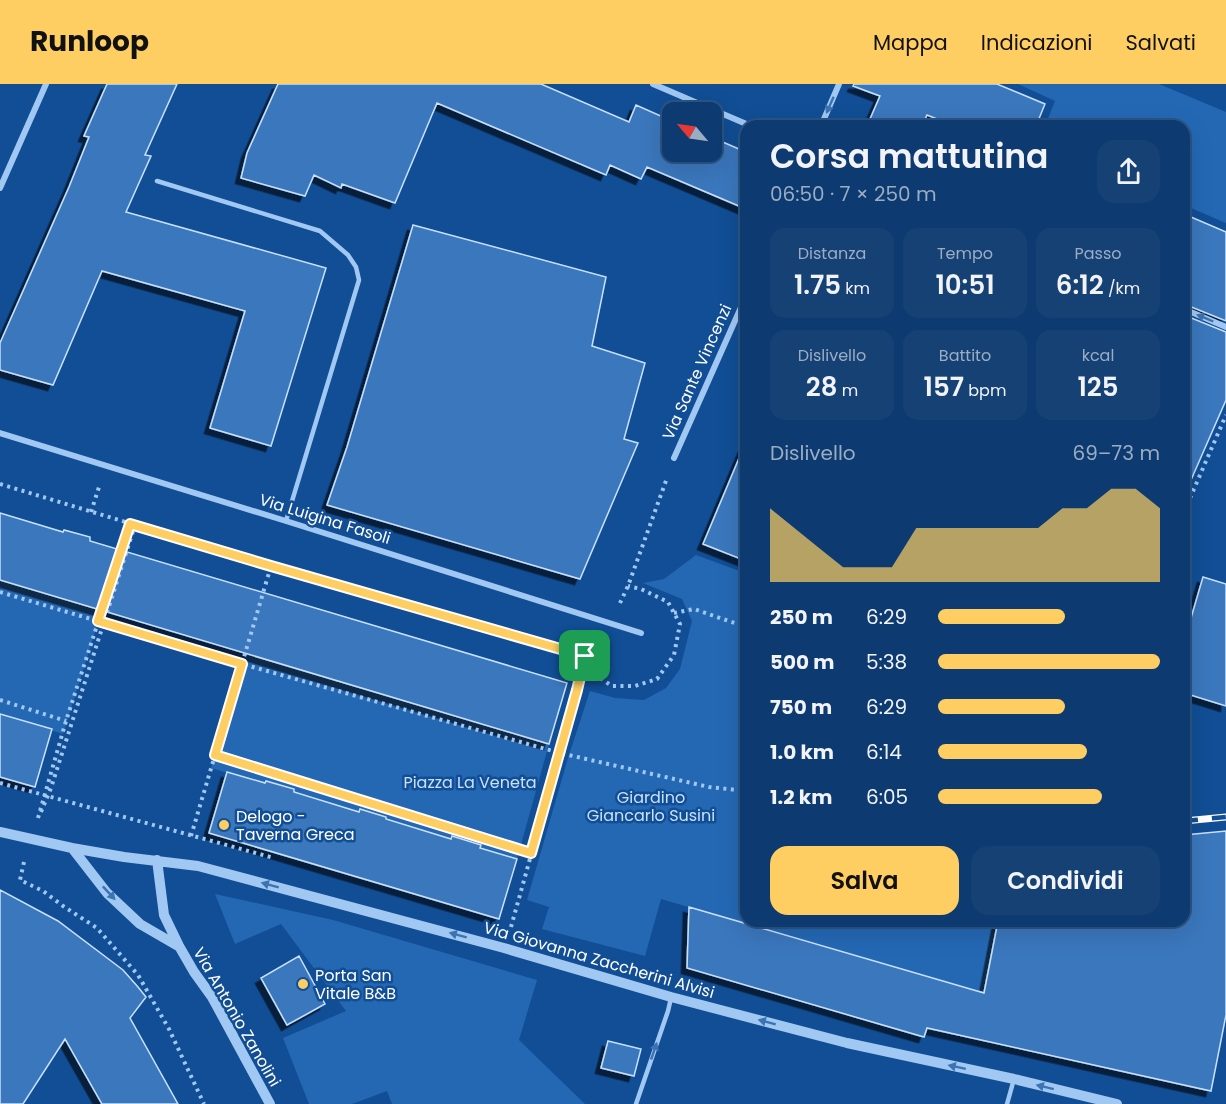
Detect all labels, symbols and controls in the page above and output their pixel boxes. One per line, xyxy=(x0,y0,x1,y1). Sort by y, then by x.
text: Runloop xyxy=(30,22,149,61)
text: Mappa xyxy=(873,28,948,57)
text: Indicazioni xyxy=(981,28,1093,57)
text: Salvati xyxy=(1126,28,1196,57)
one-way arrow xyxy=(824,96,834,114)
north arrow xyxy=(662,102,722,162)
map controls xyxy=(662,102,722,162)
text: Corsa mattutina xyxy=(770,133,1049,180)
button: share xyxy=(1097,140,1160,203)
text: 06:50 · 7 × 250 m xyxy=(770,180,937,208)
text: Distanza xyxy=(798,242,866,265)
text: Tempo xyxy=(937,242,993,265)
text: Passo xyxy=(1074,242,1122,265)
text: 1.75 xyxy=(794,267,841,303)
text: 10:51 xyxy=(935,267,995,303)
text: 6:12 xyxy=(1056,267,1104,303)
text: km xyxy=(841,277,870,300)
text: /km xyxy=(1104,277,1140,300)
street label: Via Sante Vincenzi xyxy=(657,300,737,444)
one-way arrow xyxy=(1195,313,1213,323)
text: Dislivello xyxy=(798,344,866,367)
text: Battito xyxy=(939,344,991,367)
text: kcal xyxy=(1082,344,1114,367)
text: 28 xyxy=(806,369,837,405)
text: 157 xyxy=(924,369,964,405)
text: 125 xyxy=(1077,369,1119,405)
text: m xyxy=(837,379,858,402)
text: bpm xyxy=(964,379,1006,402)
text: Dislivello xyxy=(770,439,856,467)
text: 69–73 m xyxy=(1073,439,1160,467)
street label: Via Luigina Fasoli xyxy=(256,488,394,550)
text: 250 m xyxy=(770,603,833,631)
text: 6:29 xyxy=(866,603,907,631)
pin xyxy=(559,630,610,681)
icon: arrive xyxy=(568,639,601,672)
text: 500 m xyxy=(770,648,835,676)
text: 5:38 xyxy=(866,648,907,676)
text: 750 m xyxy=(770,693,832,721)
text: 6:29 xyxy=(866,693,907,721)
text: 1.0 km xyxy=(770,738,834,766)
text: 6:14 xyxy=(866,738,902,766)
park label: Piazza La Veneta xyxy=(403,771,537,794)
text: 1.2 km xyxy=(770,783,832,811)
text: 6:05 xyxy=(866,783,908,811)
park label: Giardino Giancarlo Susini xyxy=(587,786,715,827)
place label: Delogo - Taverna Greca xyxy=(236,805,355,846)
marker: Delogo - Taverna Greca xyxy=(217,818,231,832)
button: Salva xyxy=(770,846,959,915)
button: Condividi xyxy=(971,846,1160,915)
one-way arrow xyxy=(261,880,279,889)
one-way arrow xyxy=(101,886,115,900)
street label: Via Giovanna Zaccherini Alvisi xyxy=(481,916,717,1004)
one-way arrow xyxy=(449,930,467,940)
street label: Via Antonio Zanolini xyxy=(188,943,286,1091)
place label: Porta San Vitale B&B xyxy=(315,964,396,1005)
marker: Porta San Vitale B&B xyxy=(296,977,310,991)
one-way arrow xyxy=(758,1017,776,1027)
one-way arrow xyxy=(650,1042,660,1060)
one-way arrow xyxy=(947,1062,966,1071)
one-way arrow xyxy=(1036,1081,1055,1091)

